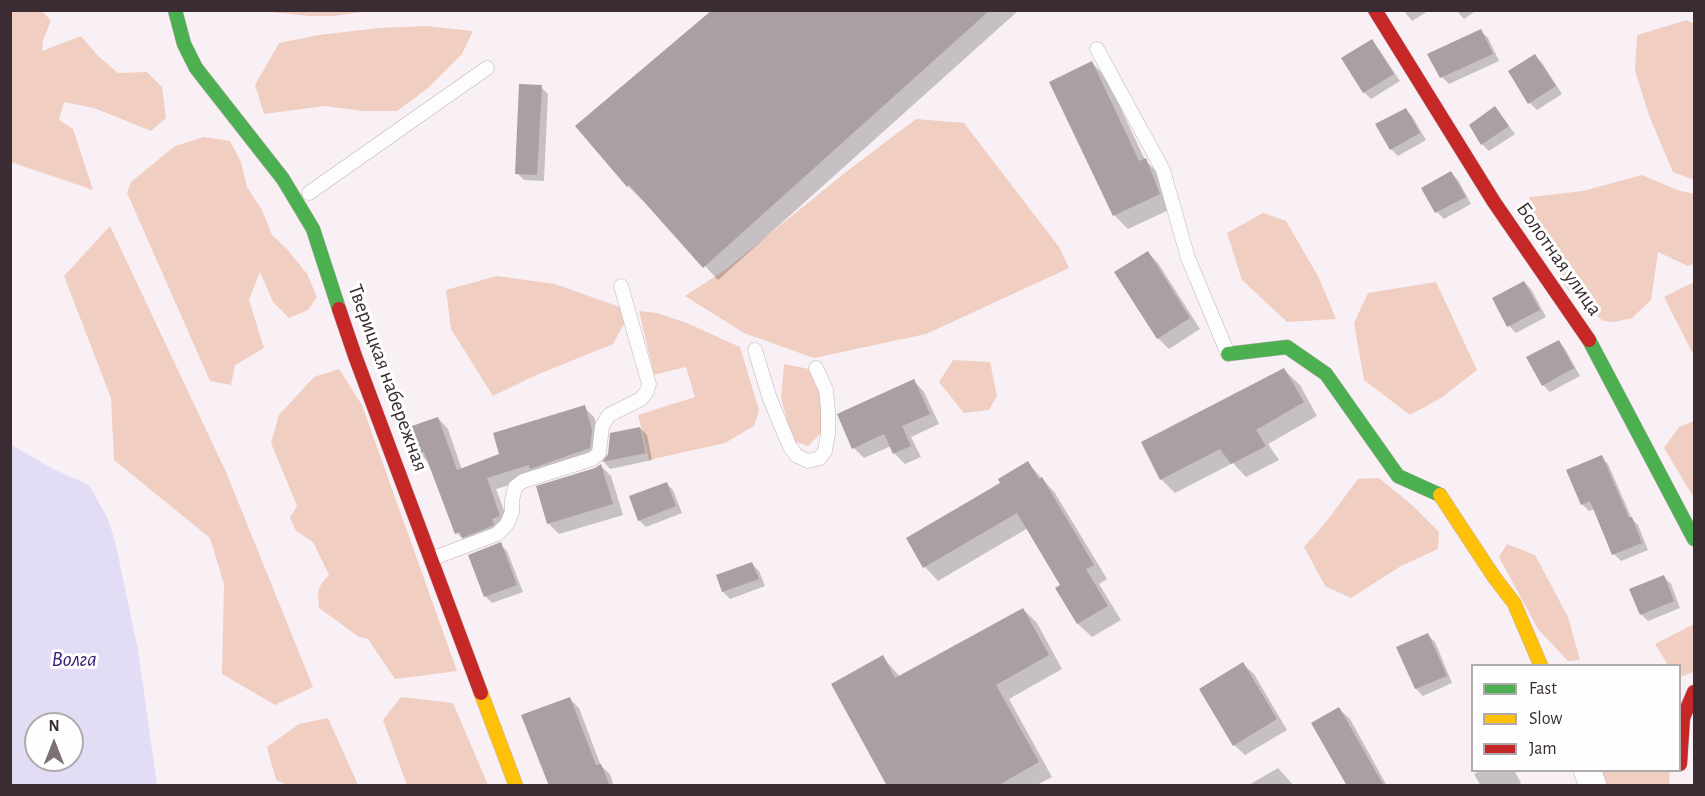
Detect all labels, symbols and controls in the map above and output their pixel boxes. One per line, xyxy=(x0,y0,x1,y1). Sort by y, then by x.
street label: Болотная улица xyxy=(1510,197,1608,321)
street label: Тверицкая набережная xyxy=(342,281,434,475)
water label: Волга xyxy=(51,646,97,672)
legend xyxy=(1471,664,1681,772)
text: Fast xyxy=(1529,680,1557,698)
text: Slow xyxy=(1529,710,1562,728)
north arrow xyxy=(24,712,84,772)
text: N xyxy=(48,718,60,734)
text: Jam xyxy=(1529,740,1557,758)

